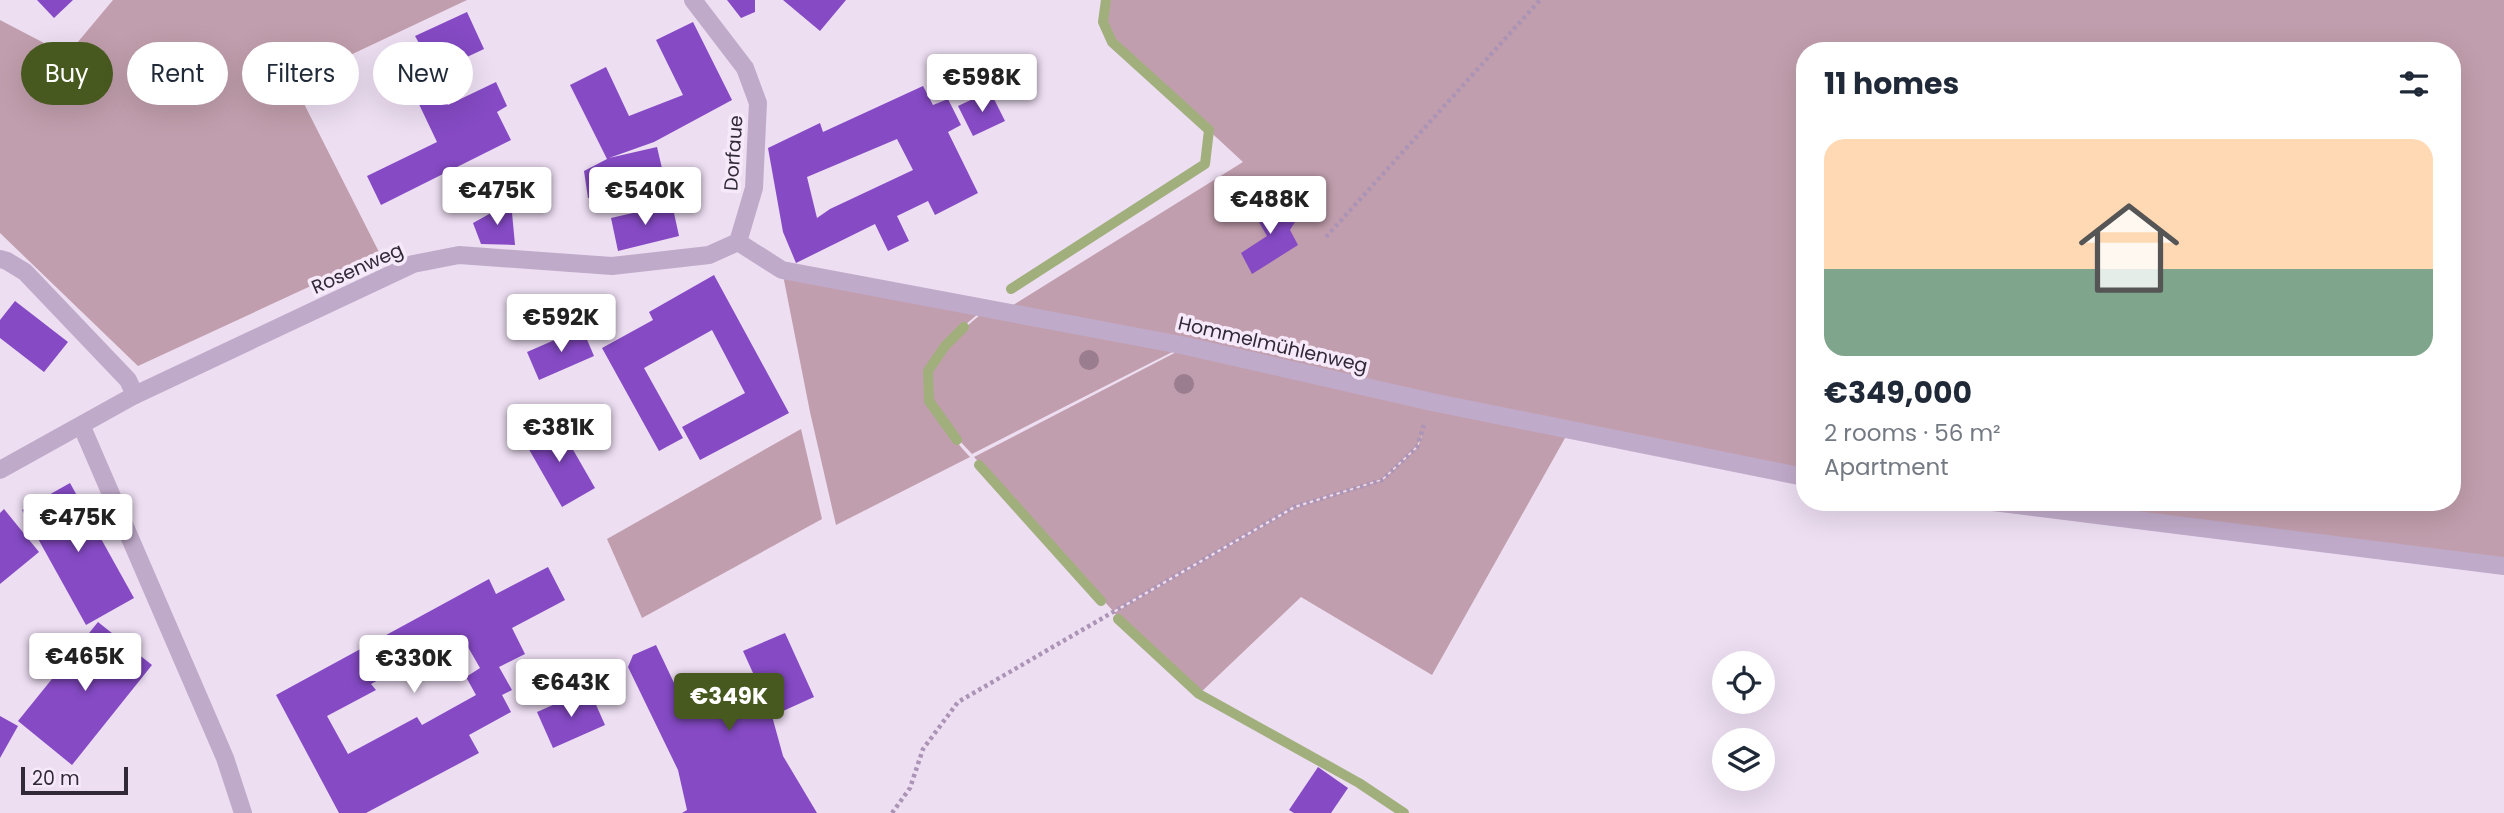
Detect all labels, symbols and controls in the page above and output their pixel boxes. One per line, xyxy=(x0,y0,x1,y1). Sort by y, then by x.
chip: Buy xyxy=(21,42,113,105)
chip: Rent xyxy=(127,42,228,105)
chip: Filters xyxy=(242,42,359,105)
chip: New xyxy=(373,42,473,105)
pin: €598K xyxy=(933,54,1031,114)
text: €598K xyxy=(943,61,1021,93)
text: 11 homes xyxy=(1824,62,1959,105)
icon: filters xyxy=(2395,65,2433,103)
street label: Dorfaue xyxy=(717,114,750,192)
pin: €475K xyxy=(448,168,546,227)
pin: €540K xyxy=(596,168,694,227)
text: €475K xyxy=(458,174,536,206)
text: €540K xyxy=(605,174,685,206)
pin: €488K xyxy=(1221,176,1319,236)
text: €488K xyxy=(1230,183,1310,215)
icon: home xyxy=(2066,185,2192,311)
street label: Rosenweg xyxy=(307,236,407,301)
pin: €592K xyxy=(512,294,610,354)
text: €592K xyxy=(523,301,599,333)
street label: Hommelmühlenweg xyxy=(1176,310,1370,379)
text: €349,000 xyxy=(1824,371,1972,414)
pin: €381K xyxy=(510,405,608,464)
text: €381K xyxy=(523,411,595,443)
text: 2 rooms · 56 m² xyxy=(1824,417,2001,449)
text: Apartment xyxy=(1824,451,1949,483)
pin: €475K xyxy=(29,494,127,554)
text: €475K xyxy=(39,501,117,533)
pin: €465K xyxy=(36,634,134,693)
pin: €330K xyxy=(365,636,463,695)
text: €465K xyxy=(45,640,125,672)
text: €330K xyxy=(375,642,453,674)
map controls xyxy=(1712,651,1775,791)
button: locate xyxy=(1712,651,1775,714)
pin: €643K xyxy=(522,660,620,719)
text: €643K xyxy=(532,666,610,698)
pin: €349K xyxy=(680,674,778,733)
text: €349K xyxy=(690,680,768,712)
button: layers xyxy=(1712,728,1775,791)
scale bar xyxy=(21,764,128,796)
text: 20 m xyxy=(32,765,80,792)

